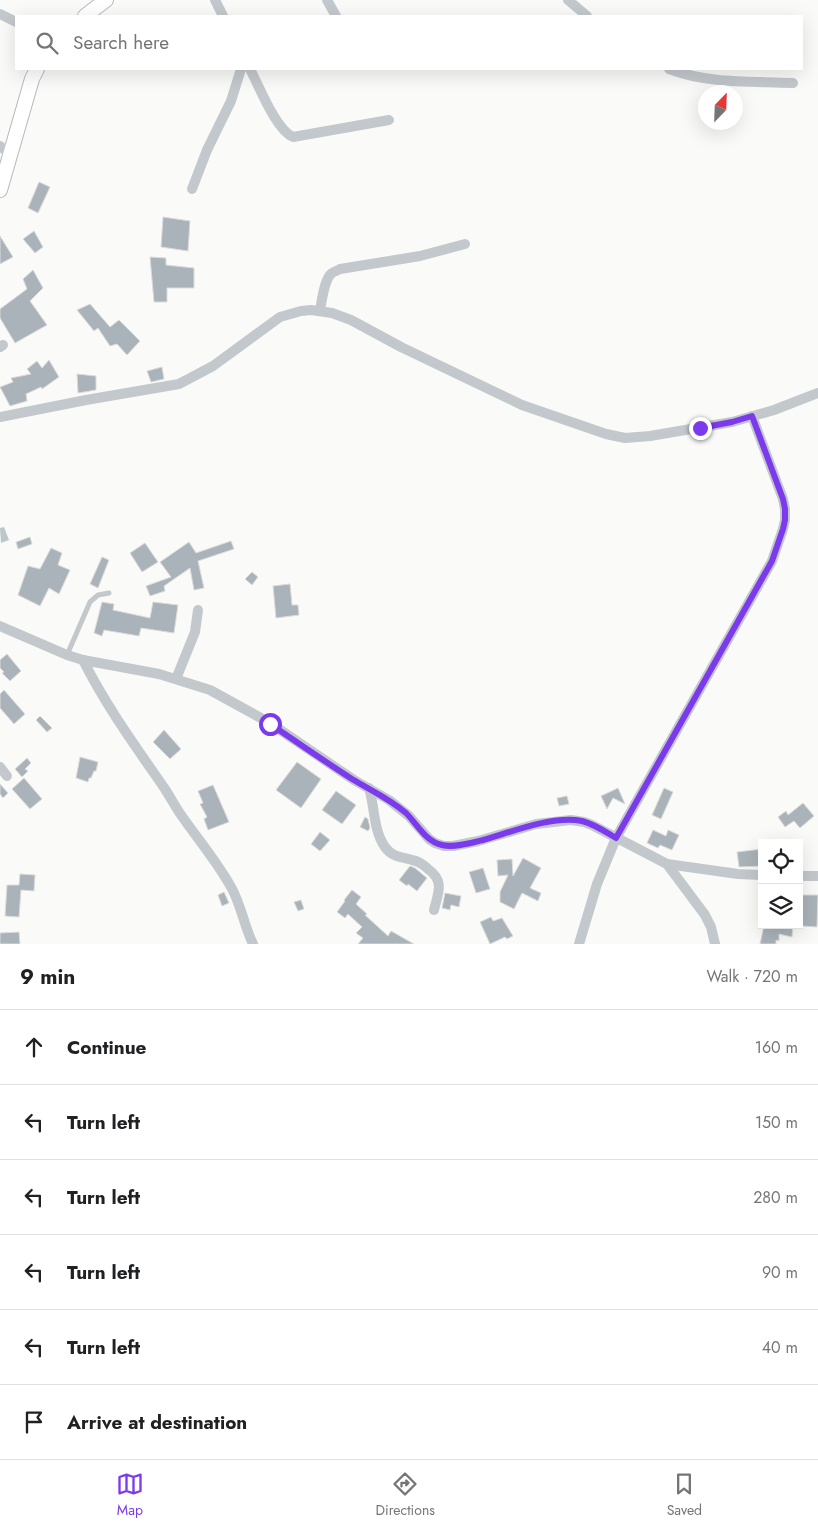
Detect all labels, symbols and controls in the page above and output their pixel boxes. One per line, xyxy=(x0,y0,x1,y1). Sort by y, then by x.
search box xyxy=(15,15,803,70)
icon: search xyxy=(33,29,61,57)
text: Search here xyxy=(73,29,169,56)
north arrow xyxy=(698,85,743,130)
route end xyxy=(689,417,712,440)
route start xyxy=(259,713,282,736)
map controls xyxy=(758,839,803,929)
button: locate xyxy=(758,839,803,884)
button: layers xyxy=(758,884,803,929)
text: 9 min xyxy=(20,962,75,992)
text: Walk · 720 m xyxy=(707,965,798,988)
icon: ahead xyxy=(20,1033,48,1061)
text: Continue xyxy=(67,1034,146,1061)
text: 160 m xyxy=(755,1036,798,1059)
icon: left xyxy=(20,1108,48,1136)
text: Turn left xyxy=(67,1109,140,1136)
text: 150 m xyxy=(755,1111,798,1134)
icon: left xyxy=(20,1183,48,1211)
text: Turn left xyxy=(67,1184,140,1211)
text: 280 m xyxy=(753,1186,798,1209)
icon: left xyxy=(20,1258,48,1286)
text: Turn left xyxy=(67,1259,140,1286)
text: 90 m xyxy=(762,1261,798,1284)
icon: left xyxy=(20,1333,48,1361)
text: Turn left xyxy=(67,1334,140,1361)
text: 40 m xyxy=(762,1336,798,1359)
icon: arrive xyxy=(20,1408,48,1436)
text: Arrive at destination xyxy=(67,1409,247,1436)
tab: Map xyxy=(116,1470,144,1520)
tab: Directions xyxy=(376,1470,435,1520)
tab: Saved xyxy=(667,1470,702,1520)

